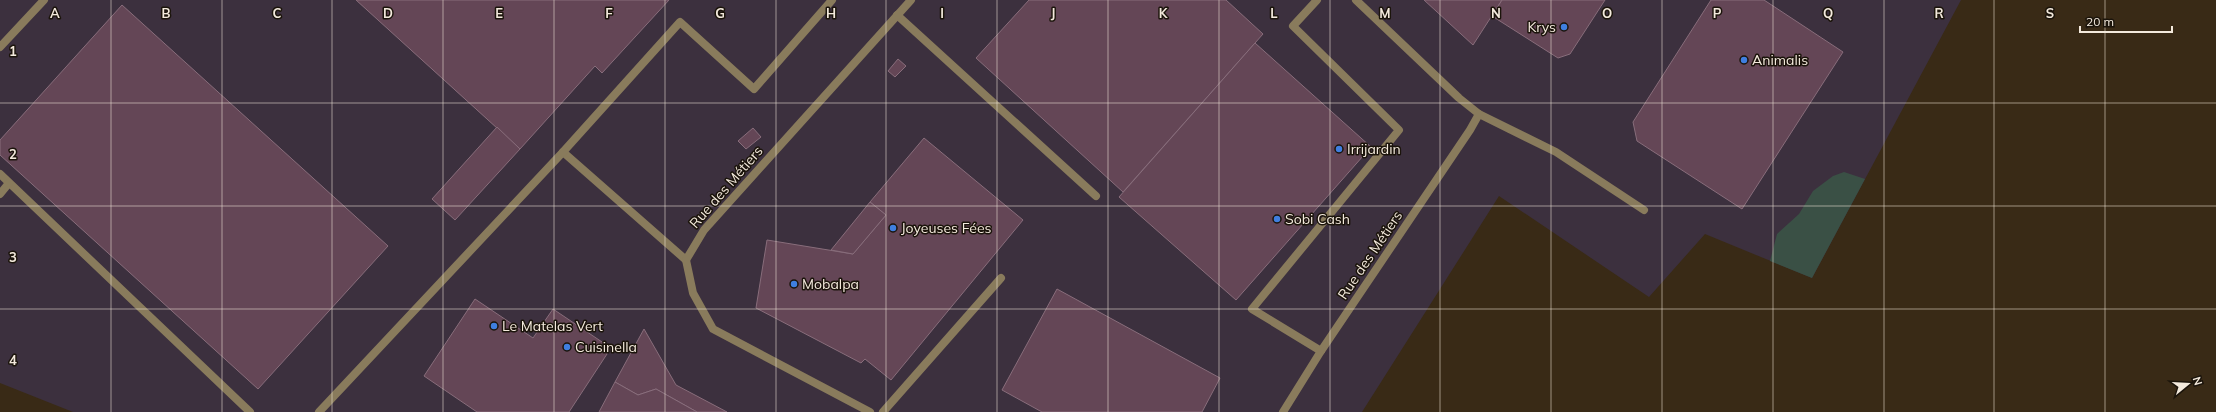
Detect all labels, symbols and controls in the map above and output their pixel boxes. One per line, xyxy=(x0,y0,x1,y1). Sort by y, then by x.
text: A xyxy=(50,5,60,21)
text: B xyxy=(162,5,171,21)
text: C xyxy=(273,5,282,21)
text: D xyxy=(383,5,393,21)
text: E xyxy=(495,5,503,21)
text: F xyxy=(605,5,613,21)
text: G xyxy=(715,5,725,21)
text: H xyxy=(826,5,836,21)
text: I xyxy=(940,5,944,21)
text: J xyxy=(1051,5,1055,21)
text: K xyxy=(1159,5,1169,21)
text: L xyxy=(1270,5,1278,21)
text: M xyxy=(1379,5,1391,21)
text: N xyxy=(1491,5,1501,21)
text: O xyxy=(1602,5,1612,21)
text: P xyxy=(1713,5,1722,21)
text: Q xyxy=(1823,5,1833,21)
text: R xyxy=(1934,5,1944,21)
text: S xyxy=(2046,5,2054,21)
scale bar xyxy=(2080,8,2172,34)
text: 20 m xyxy=(2086,14,2114,29)
place label: Krys xyxy=(1527,18,1556,36)
marker: Krys xyxy=(1559,22,1569,32)
text: 1 xyxy=(9,43,17,59)
place label: Animalis xyxy=(1752,51,1808,69)
marker: Animalis xyxy=(1739,55,1749,65)
place label: Irrijardin xyxy=(1347,140,1401,158)
street label: Rue des Métiers xyxy=(685,142,767,232)
marker: Irrijardin xyxy=(1334,144,1344,154)
text: 2 xyxy=(9,146,17,162)
street label: Rue des Métiers xyxy=(1334,207,1406,303)
place label: Sobi Cash xyxy=(1285,210,1350,228)
marker: Sobi Cash xyxy=(1272,214,1282,224)
place label: Joyeuses Fées xyxy=(901,219,992,237)
marker: Joyeuses Fées xyxy=(888,223,898,233)
text: 3 xyxy=(9,249,17,265)
place label: Mobalpa xyxy=(802,275,859,293)
marker: Mobalpa xyxy=(789,279,799,289)
place label: Le Matelas Vert xyxy=(502,317,603,335)
marker: Le Matelas Vert xyxy=(489,321,499,331)
place label: Cuisinella xyxy=(575,338,637,356)
marker: Cuisinella xyxy=(562,342,572,352)
text: 4 xyxy=(9,352,17,368)
north arrow xyxy=(2168,364,2208,404)
text: N xyxy=(2190,375,2205,387)

